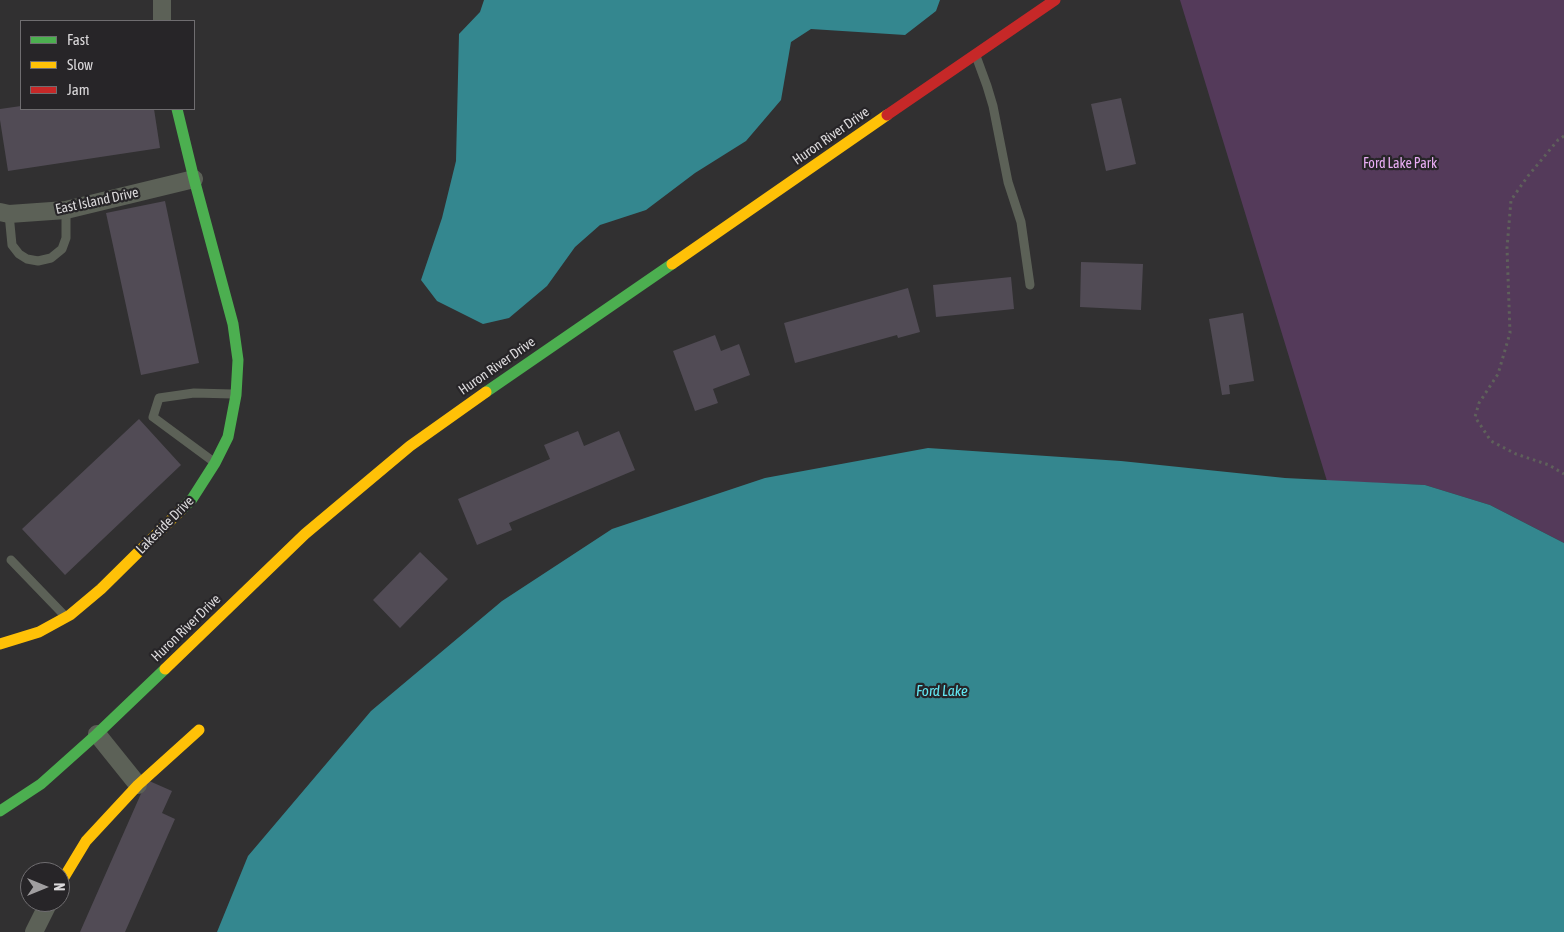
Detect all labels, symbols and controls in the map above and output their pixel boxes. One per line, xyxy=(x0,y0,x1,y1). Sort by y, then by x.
legend xyxy=(20,20,195,110)
text: Fast xyxy=(67,31,89,48)
text: Slow xyxy=(67,56,93,73)
text: Jam xyxy=(67,81,90,98)
street label: Huron River Drive xyxy=(789,103,873,169)
park label: Ford Lake Park xyxy=(1363,156,1437,172)
street label: East Island Drive xyxy=(54,184,140,218)
street label: Huron River Drive xyxy=(455,333,539,399)
street label: Lakeside Drive xyxy=(133,493,197,557)
street label: Huron River Drive xyxy=(148,591,224,665)
water label: Ford Lake xyxy=(916,682,968,700)
north arrow xyxy=(20,862,70,912)
text: N xyxy=(51,883,67,891)

